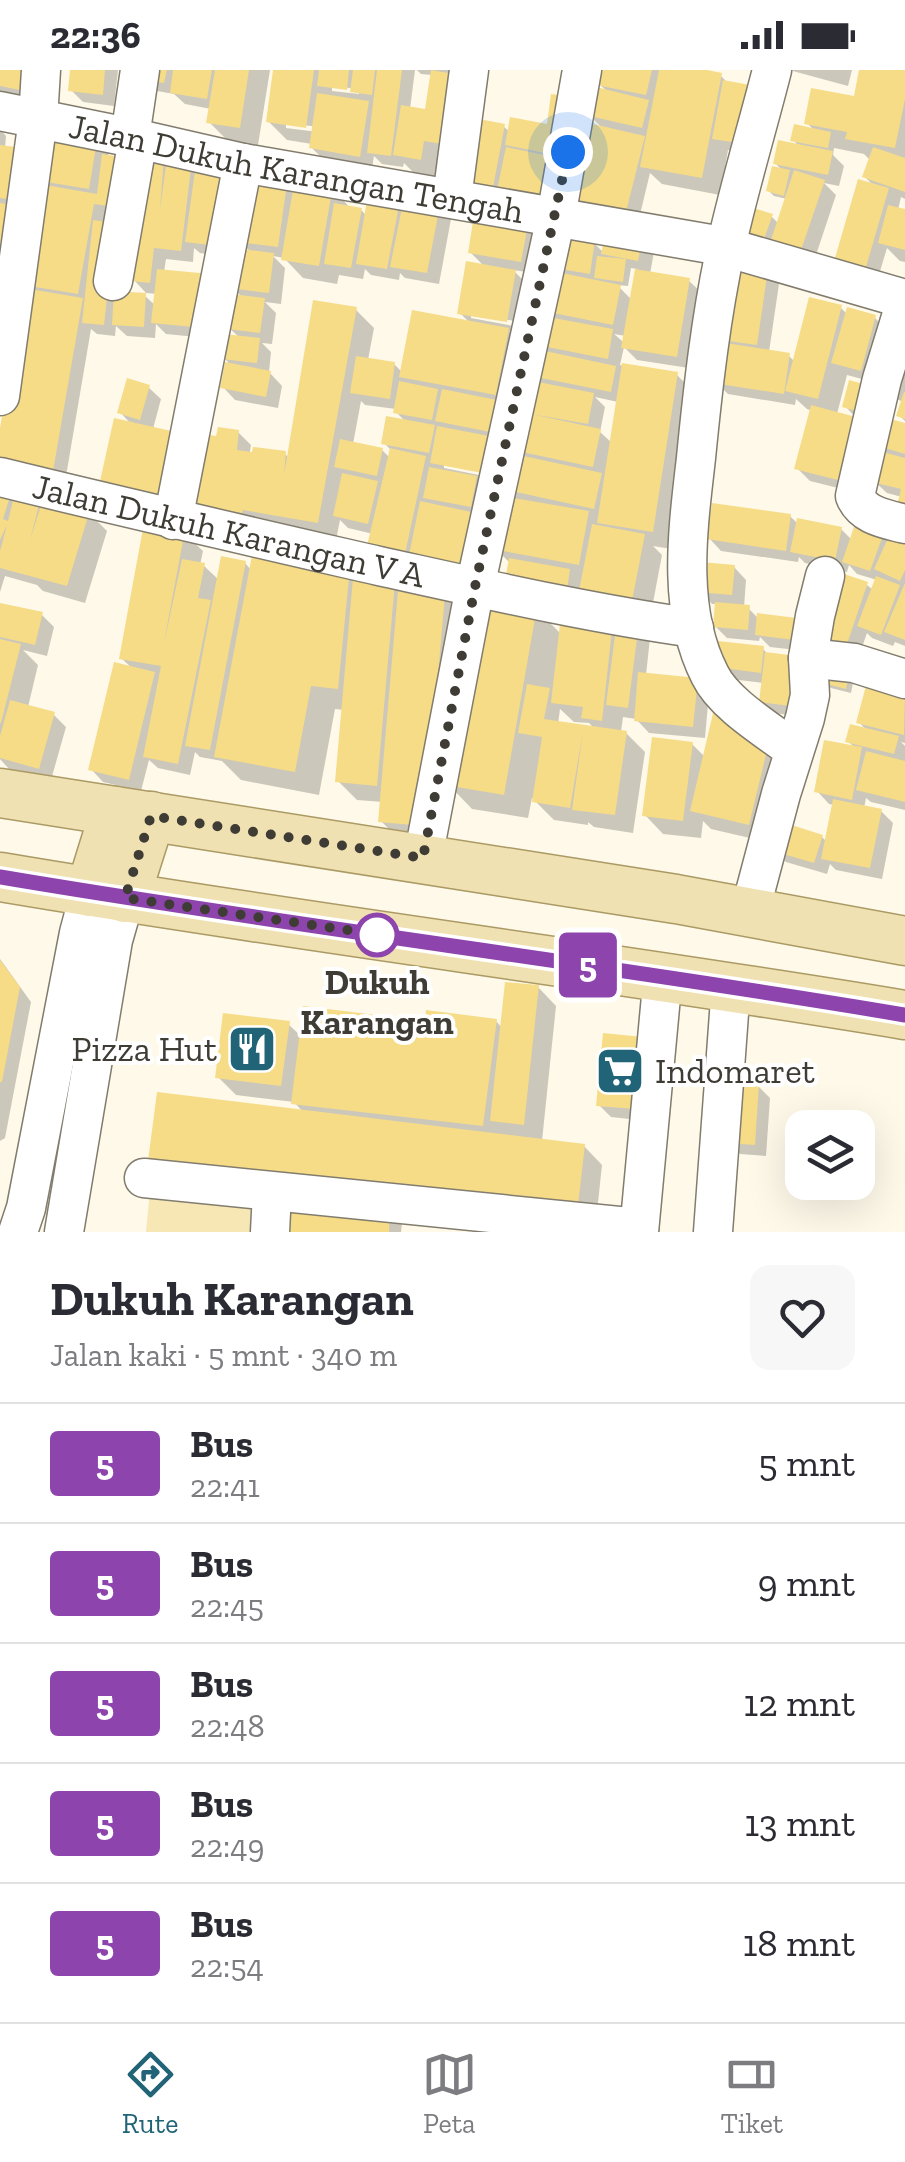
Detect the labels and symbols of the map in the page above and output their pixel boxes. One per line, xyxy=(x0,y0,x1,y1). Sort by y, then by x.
street label: Jalan Dukuh Karangan Tengah xyxy=(66,105,527,232)
your location xyxy=(543,127,593,177)
street label: Jalan Dukuh Karangan V A xyxy=(29,465,429,596)
marker: Dukuh Karangan xyxy=(356,914,398,956)
line badge: 5 xyxy=(556,932,620,998)
place label: Dukuh Karangan xyxy=(300,961,454,1043)
restaurant icon: Pizza Hut xyxy=(226,1023,278,1075)
place label: Pizza Hut xyxy=(71,1028,217,1070)
supermarket icon: Indomaret xyxy=(594,1045,646,1097)
place label: Indomaret xyxy=(655,1050,815,1092)

